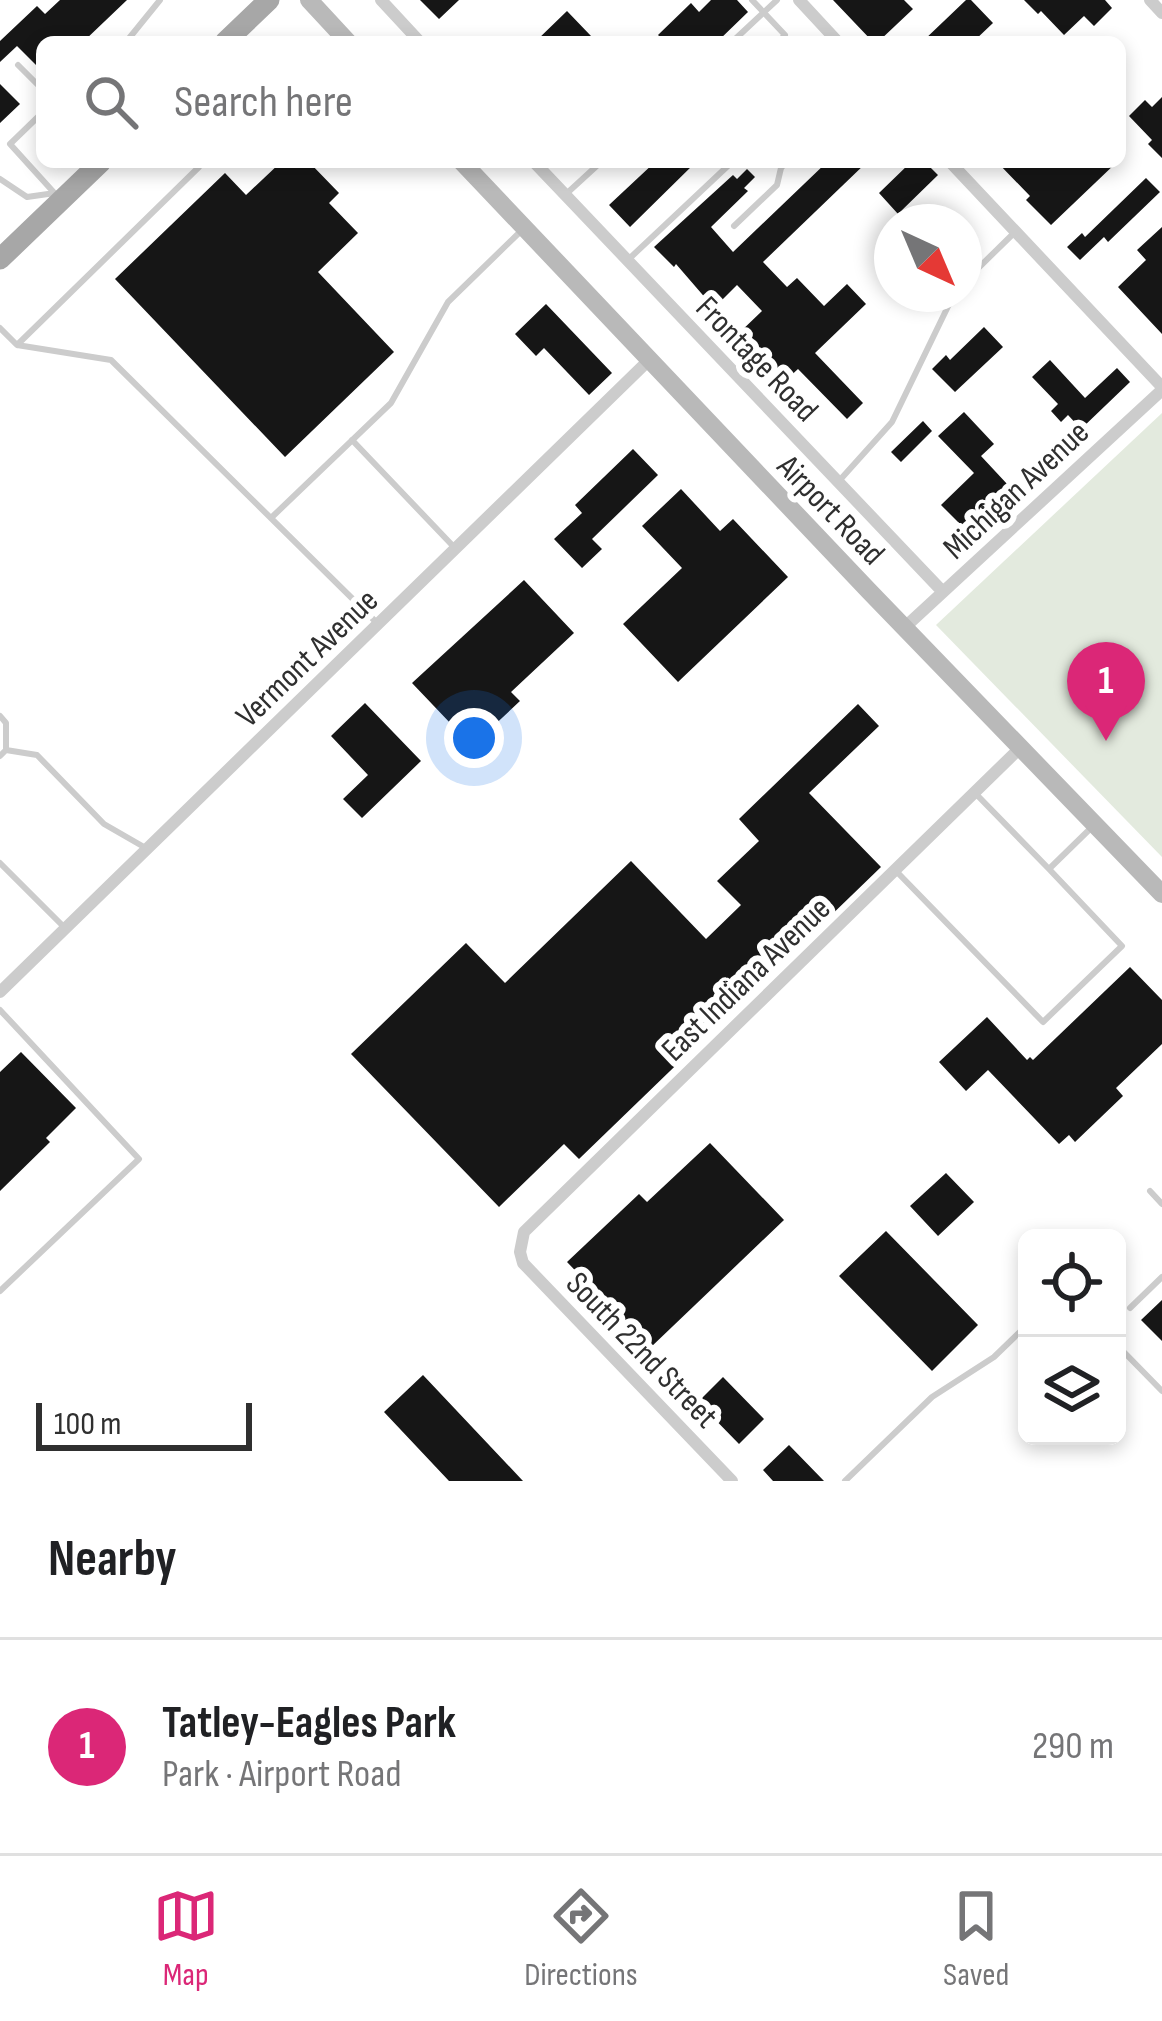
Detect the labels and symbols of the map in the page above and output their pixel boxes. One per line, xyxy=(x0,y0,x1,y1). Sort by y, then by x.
north arrow xyxy=(874,204,982,312)
street label: Frontage Road xyxy=(687,288,826,430)
street label: Michigan Avenue xyxy=(935,413,1098,568)
street label: Airport Road xyxy=(768,446,893,574)
street label: Vermont Avenue xyxy=(228,581,387,736)
pin: 1 xyxy=(1067,642,1145,741)
your location xyxy=(444,708,504,768)
street label: East Indiana Avenue xyxy=(654,889,839,1070)
street label: South 22nd Street xyxy=(557,1264,726,1437)
scale bar xyxy=(36,1397,252,1450)

